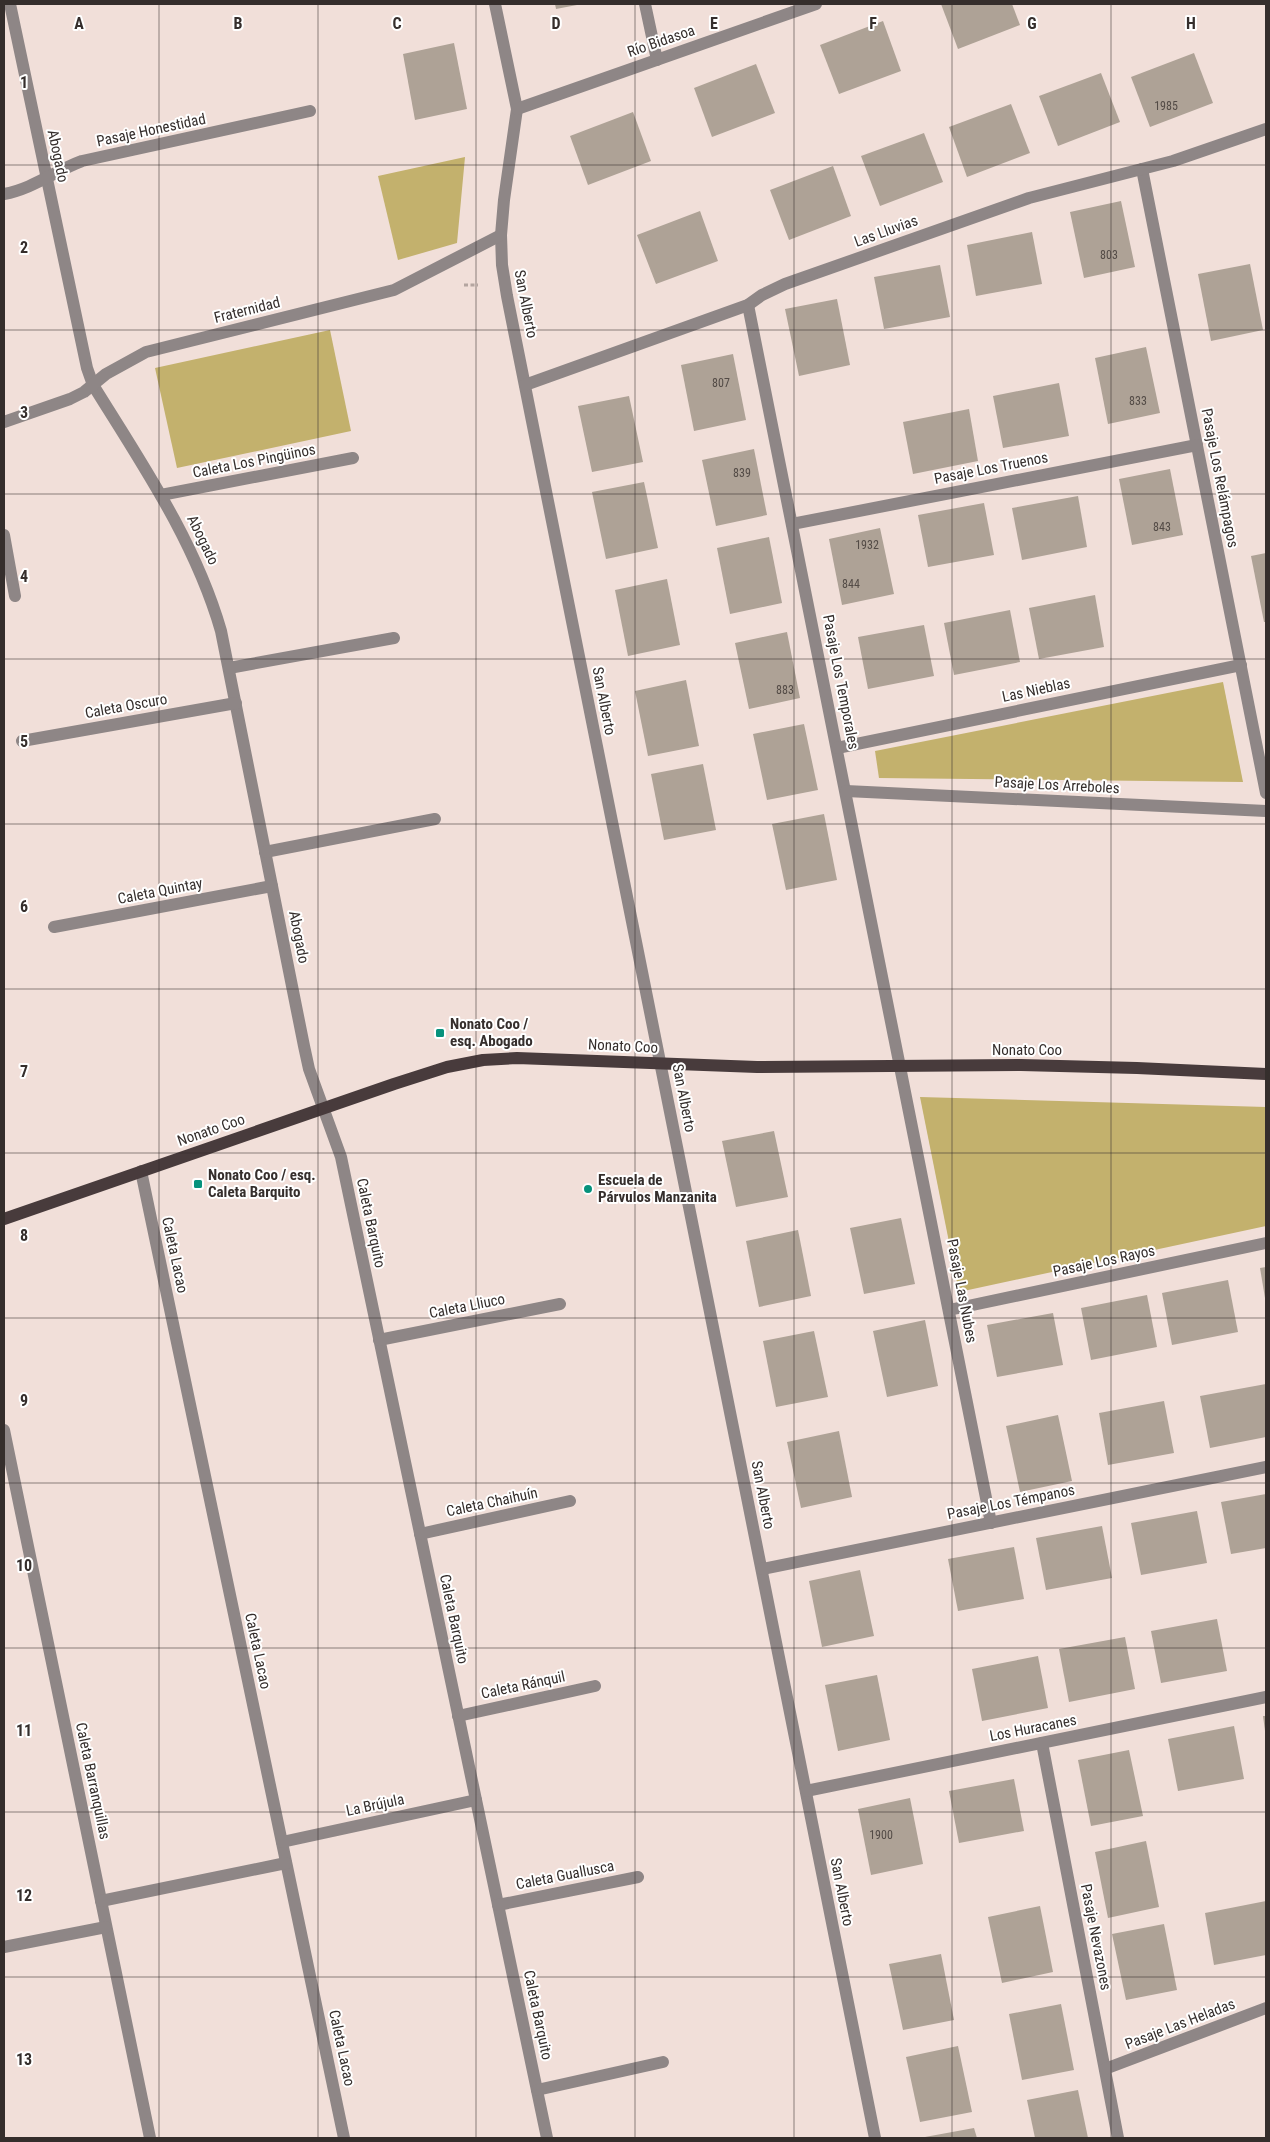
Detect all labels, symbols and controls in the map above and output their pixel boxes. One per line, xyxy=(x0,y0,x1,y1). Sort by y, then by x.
text: A xyxy=(74,14,84,33)
text: B xyxy=(234,14,243,33)
text: C xyxy=(392,14,402,33)
text: D xyxy=(551,14,561,33)
text: E xyxy=(710,14,718,33)
text: F xyxy=(869,14,877,33)
text: G xyxy=(1027,14,1037,33)
text: H xyxy=(1186,14,1196,33)
street label: Río Bidasoa xyxy=(625,21,697,61)
text: 1 xyxy=(20,73,28,92)
house number: 1985 xyxy=(1154,99,1178,113)
street label: Pasaje Honestidad xyxy=(95,110,207,150)
street label: Abogado xyxy=(44,128,72,184)
street label: Las Lluvias xyxy=(852,211,920,251)
text: 2 xyxy=(20,238,28,257)
house number: 803 xyxy=(1100,248,1118,262)
street label: San Alberto xyxy=(511,268,541,340)
street label: Fraternidad xyxy=(212,293,282,327)
house number: 807 xyxy=(712,376,730,390)
house number: 833 xyxy=(1129,394,1147,408)
text: 3 xyxy=(20,403,28,422)
street label: Pasaje Los Relámpagos xyxy=(1198,407,1242,549)
street label: Caleta Los Pingüinos xyxy=(191,440,317,482)
street label: Pasaje Los Truenos xyxy=(933,448,1050,488)
house number: 839 xyxy=(733,466,751,480)
street label: Abogado xyxy=(183,512,223,568)
house number: 843 xyxy=(1153,520,1171,534)
house number: 1932 xyxy=(855,538,879,552)
text: 4 xyxy=(20,567,28,586)
house number: 844 xyxy=(842,577,860,591)
street label: Pasaje Los Temporales xyxy=(819,613,863,751)
street label: San Alberto xyxy=(589,665,619,737)
street label: Las Nieblas xyxy=(1000,674,1072,706)
house number: 883 xyxy=(776,683,794,697)
street label: Caleta Oscuro xyxy=(83,690,169,722)
text: 5 xyxy=(20,732,28,751)
street label: Pasaje Los Arreboles xyxy=(994,773,1120,797)
street label: Caleta Quintay xyxy=(116,874,204,908)
text: 6 xyxy=(20,897,28,916)
street label: Abogado xyxy=(285,909,313,965)
place label: Nonato Coo / esq. Abogado xyxy=(450,1015,533,1050)
marker: Nonato Coo / esq. Abogado xyxy=(434,1027,446,1039)
street label: Nonato Coo xyxy=(588,1035,658,1057)
street label: Nonato Coo xyxy=(992,1041,1062,1059)
text: 7 xyxy=(20,1062,28,1081)
street label: San Alberto xyxy=(669,1062,699,1134)
street label: Nonato Coo xyxy=(175,1110,247,1150)
place label: Nonato Coo / esq. Caleta Barquito xyxy=(208,1166,316,1201)
place label: Escuela de Párvulos Manzanita xyxy=(598,1171,717,1206)
street label: Caleta Barquito xyxy=(353,1177,389,1269)
marker: Nonato Coo / esq. Caleta Barquito xyxy=(192,1178,204,1190)
marker: Escuela de Párvulos Manzanita xyxy=(582,1183,594,1195)
street label: Caleta Lacao xyxy=(158,1215,192,1295)
text: 8 xyxy=(20,1226,28,1245)
street label: Pasaje Las Nubes xyxy=(943,1237,981,1345)
street label: Pasaje Los Rayos xyxy=(1051,1241,1157,1281)
street label: Caleta Lliuco xyxy=(428,1290,506,1322)
text: 9 xyxy=(20,1391,28,1410)
street label: San Alberto xyxy=(748,1459,778,1531)
street label: Pasaje Los Témpanos xyxy=(946,1481,1076,1523)
street label: Caleta Chaihuín xyxy=(445,1484,539,1520)
text: 10 xyxy=(16,1556,32,1575)
street label: Caleta Barquito xyxy=(436,1573,472,1665)
street label: Caleta Lacao xyxy=(241,1611,275,1691)
street label: Caleta Ránquil xyxy=(479,1667,567,1703)
street label: Los Huracanes xyxy=(988,1711,1078,1745)
text: 11 xyxy=(16,1721,32,1740)
street label: Caleta Barranquillas xyxy=(72,1721,114,1841)
street label: La Brújula xyxy=(344,1790,406,1820)
house number: 1900 xyxy=(869,1828,893,1842)
street label: San Alberto xyxy=(827,1856,857,1928)
street label: Caleta Guallusca xyxy=(514,1857,616,1893)
street label: Pasaje Nevazones xyxy=(1077,1882,1115,1992)
text: 12 xyxy=(16,1886,32,1905)
street label: Caleta Barquito xyxy=(520,1969,556,2061)
street label: Pasaje Las Heladas xyxy=(1122,1995,1238,2053)
street label: Caleta Lacao xyxy=(325,2008,359,2088)
text: 13 xyxy=(16,2050,32,2069)

